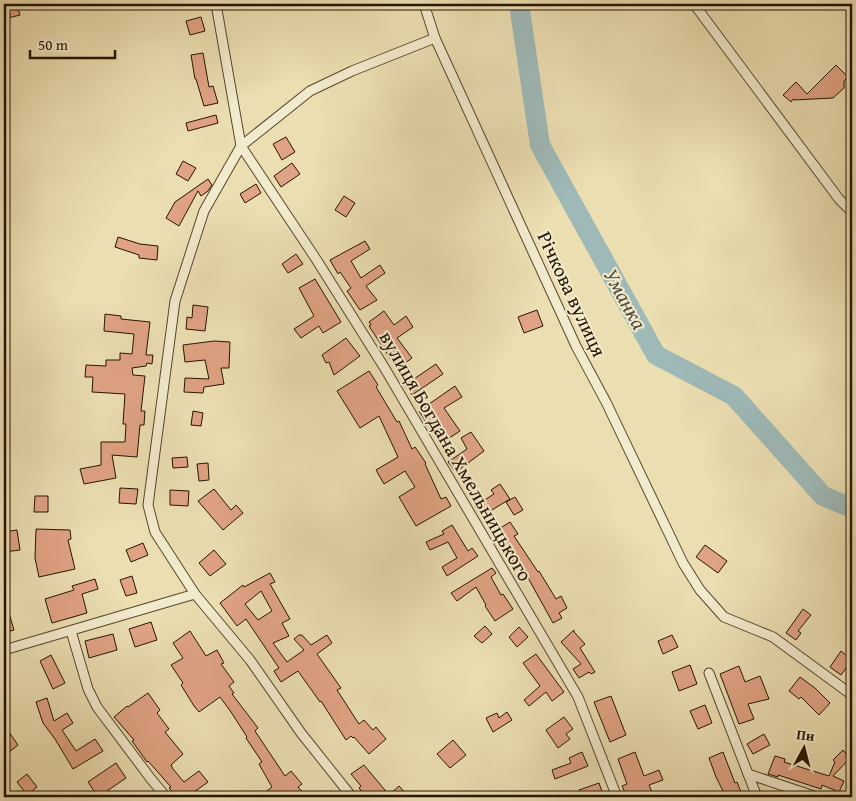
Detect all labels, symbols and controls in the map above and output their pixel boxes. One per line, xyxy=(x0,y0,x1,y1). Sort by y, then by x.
scale bar xyxy=(30,28,115,60)
text: 50 m xyxy=(38,34,69,55)
street label: Річкова вулиця xyxy=(531,226,614,361)
water label: Уманка xyxy=(596,263,655,335)
street label: вулиця Богдана Хмельницького xyxy=(373,325,540,586)
north arrow xyxy=(778,724,828,774)
text: Пн xyxy=(795,724,816,746)

